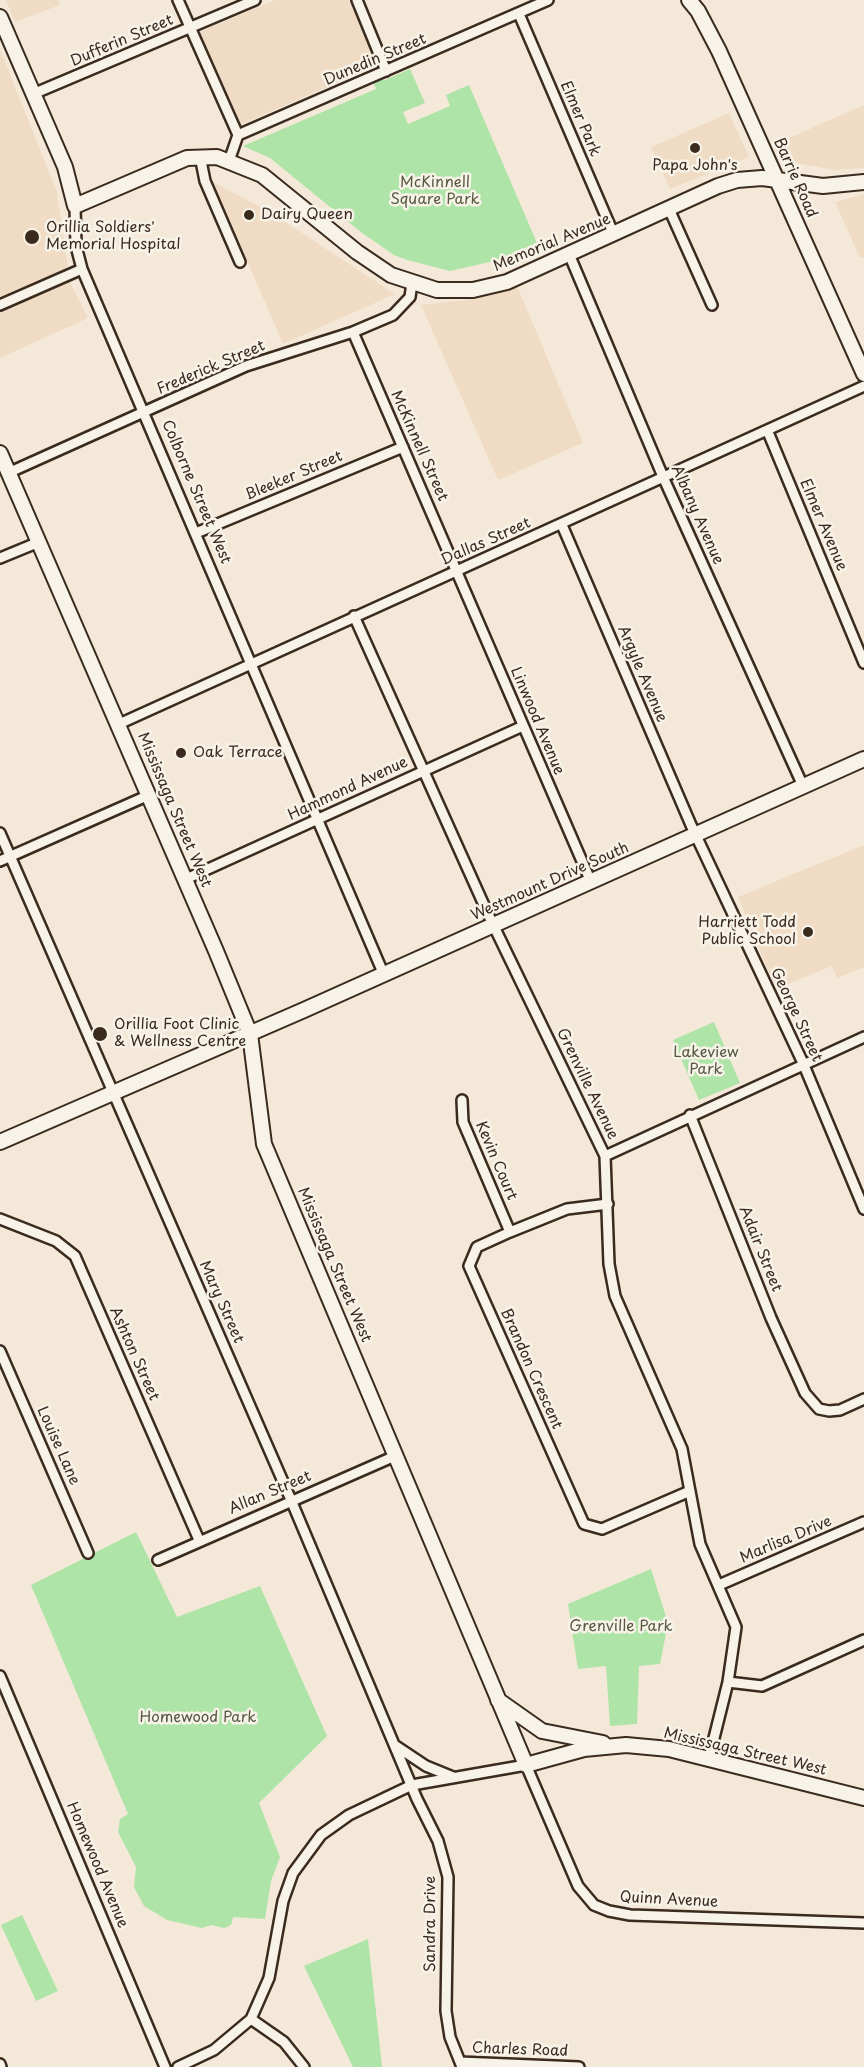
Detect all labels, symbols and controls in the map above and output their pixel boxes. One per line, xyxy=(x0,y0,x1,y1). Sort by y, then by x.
street label: Dufferin Street xyxy=(68,11,176,71)
street label: Dunedin Street xyxy=(321,30,429,90)
street label: Elmer Park xyxy=(556,79,604,159)
street label: Barrie Road xyxy=(769,135,821,221)
marker: Papa John's xyxy=(688,141,702,155)
place label: Papa John's xyxy=(652,157,738,175)
park label: McKinnell Square Park xyxy=(390,174,480,209)
place label: Dairy Queen xyxy=(261,206,353,224)
marker: Dairy Queen xyxy=(242,208,256,222)
street label: Memorial Avenue xyxy=(491,210,613,276)
place label: Orillia Soldiers' Memorial Hospital xyxy=(46,219,181,254)
marker: Orillia Soldiers' Memorial Hospital xyxy=(23,228,41,246)
street label: Frederick Street xyxy=(154,337,268,399)
street label: McKinnell Street xyxy=(386,388,452,504)
street label: Colborne Street West xyxy=(158,417,234,567)
street label: Bleeker Street xyxy=(243,447,345,505)
street label: Albany Avenue xyxy=(667,462,727,568)
street label: Elmer Avenue xyxy=(796,476,850,574)
street label: Dallas Street xyxy=(438,514,534,570)
street label: Argyle Avenue xyxy=(614,623,670,725)
street label: Linwood Avenue xyxy=(506,664,568,778)
street label: Mississaga Street West xyxy=(133,730,215,890)
place label: Oak Terrace xyxy=(193,744,283,762)
marker: Oak Terrace xyxy=(174,746,188,760)
street label: Hammond Avenue xyxy=(285,753,411,825)
street label: Westmount Drive South xyxy=(468,839,632,925)
place label: Harriett Todd Public School xyxy=(698,914,796,949)
marker: Harriett Todd Public School xyxy=(801,925,815,939)
street label: George Street xyxy=(766,965,826,1065)
place label: Orillia Foot Clinic & Wellness Centre xyxy=(114,1016,246,1051)
marker: Orillia Foot Clinic & Wellness Centre xyxy=(91,1025,109,1043)
street label: Grenville Avenue xyxy=(552,1026,622,1142)
park label: Lakeview Park xyxy=(673,1044,739,1079)
street label: Kevin Court xyxy=(471,1119,521,1203)
street label: Mississaga Street West xyxy=(293,1185,375,1345)
street label: Adair Street xyxy=(735,1204,785,1294)
street label: Mary Street xyxy=(195,1258,247,1346)
street label: Ashton Street xyxy=(105,1304,163,1404)
street label: Brandon Crescent xyxy=(496,1306,566,1432)
street label: Louise Lane xyxy=(33,1404,83,1488)
street label: Allan Street xyxy=(226,1468,314,1518)
street label: Marlisa Drive xyxy=(737,1513,835,1567)
park label: Grenville Park xyxy=(569,1618,673,1636)
park label: Homewood Park xyxy=(140,1709,256,1727)
street label: Mississaga Street West xyxy=(662,1725,828,1779)
street label: Homewood Avenue xyxy=(62,1799,132,1931)
street label: Sandra Drive xyxy=(422,1876,440,1972)
street label: Quinn Avenue xyxy=(619,1888,719,1912)
street label: Charles Road xyxy=(472,2039,568,2061)

